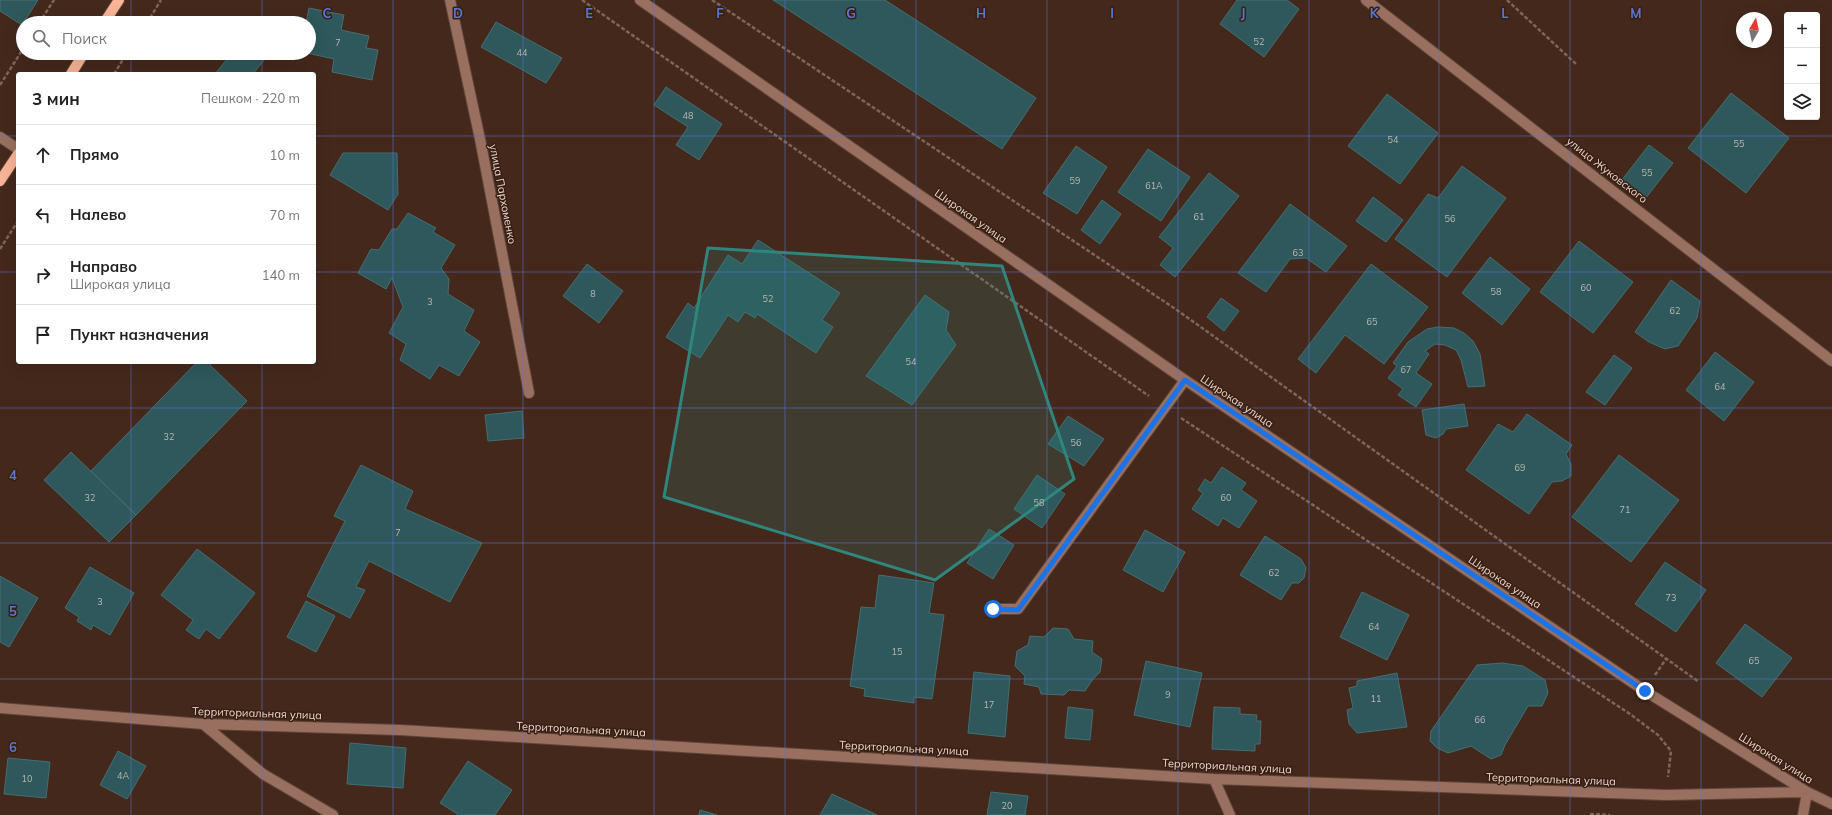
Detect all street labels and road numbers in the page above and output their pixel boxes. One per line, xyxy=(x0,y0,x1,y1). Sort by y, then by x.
street label: улица Жуковского xyxy=(1564,134,1650,206)
street label: улица Пархоменко xyxy=(486,143,520,245)
street label: Широкая улица xyxy=(932,186,1010,246)
street label: Широкая улица xyxy=(1198,371,1276,431)
street label: Широкая улица xyxy=(1466,552,1544,612)
street label: Территориальная улица xyxy=(192,704,322,722)
street label: Территориальная улица xyxy=(516,719,646,739)
street label: Широкая улица xyxy=(1736,730,1816,786)
street label: Территориальная улица xyxy=(839,738,969,758)
street label: Территориальная улица xyxy=(1162,756,1292,776)
street label: Территориальная улица xyxy=(1486,770,1616,788)

